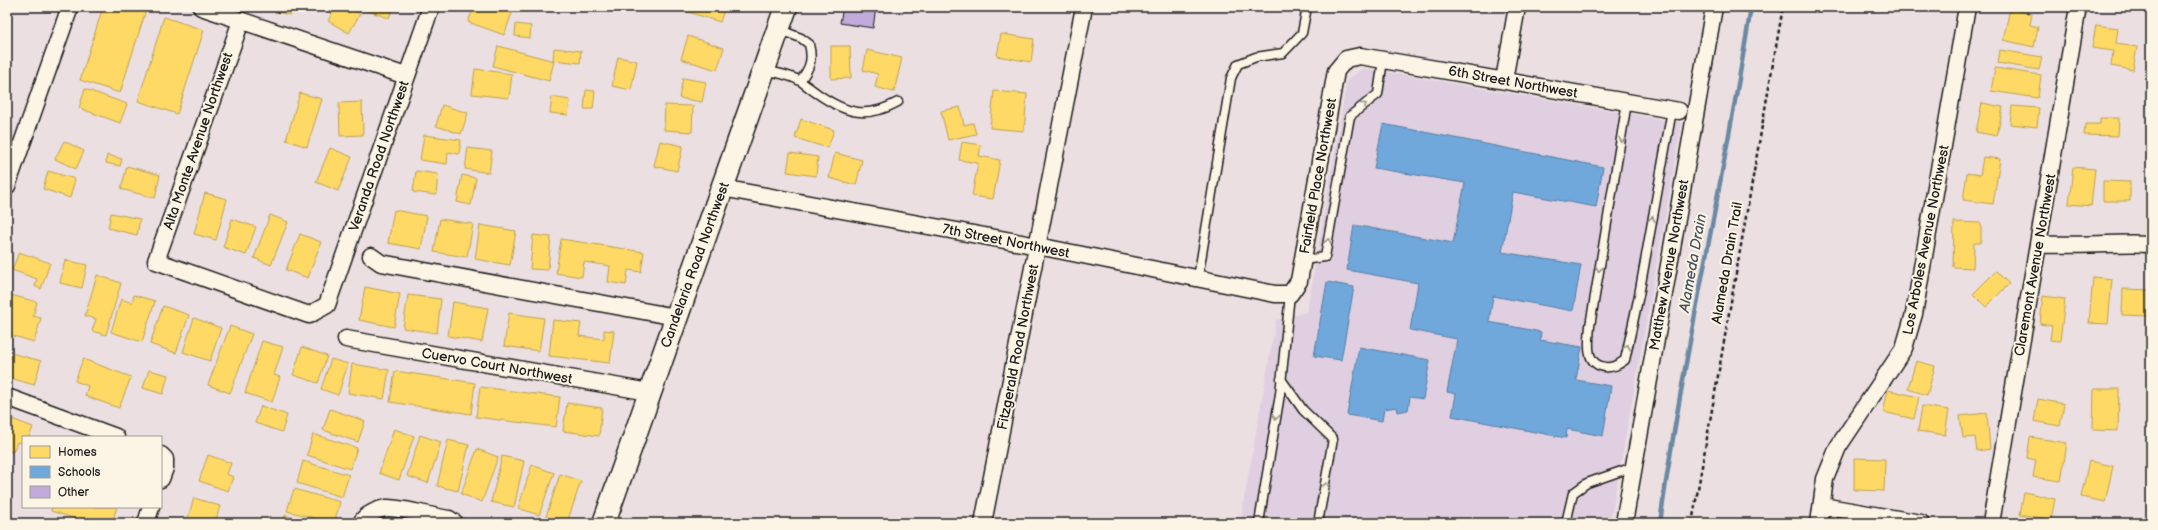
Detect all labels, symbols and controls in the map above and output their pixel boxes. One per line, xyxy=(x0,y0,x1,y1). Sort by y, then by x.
street label: Alta Monte Avenue Northwest xyxy=(160,49,237,232)
street label: 6th Street Northwest xyxy=(1447,62,1580,102)
street label: Veranda Road Northwest xyxy=(345,78,413,234)
street label: Fairfield Place Northwest xyxy=(1296,96,1340,255)
one-way arrow xyxy=(1359,103,1366,110)
one-way arrow xyxy=(1618,137,1626,144)
street label: Los Arboles Avenue Northwest xyxy=(1899,143,1953,336)
street label: Claremont Avenue Northwest xyxy=(2011,172,2060,357)
street label: Matthew Avenue Northwest xyxy=(1646,178,1693,352)
street label: Candelaria Road Northwest xyxy=(657,179,733,350)
street label: Alameda Drain Trail xyxy=(1708,201,1746,325)
water label: Alameda Drain xyxy=(1675,212,1711,315)
one-way arrow xyxy=(1647,216,1655,223)
street label: 7th Street Northwest xyxy=(941,220,1072,262)
one-way arrow xyxy=(1323,237,1332,244)
street label: Fitzgerald Road Northwest xyxy=(994,262,1043,431)
one-way arrow xyxy=(1596,265,1604,272)
street label: Cuervo Court Northwest xyxy=(420,344,574,388)
one-way arrow xyxy=(1623,344,1631,350)
one-way arrow xyxy=(1272,414,1281,420)
legend xyxy=(22,436,162,508)
text: Homes xyxy=(58,445,97,460)
text: Schools xyxy=(58,465,101,480)
one-way arrow xyxy=(1321,482,1329,488)
text: Other xyxy=(58,485,90,500)

